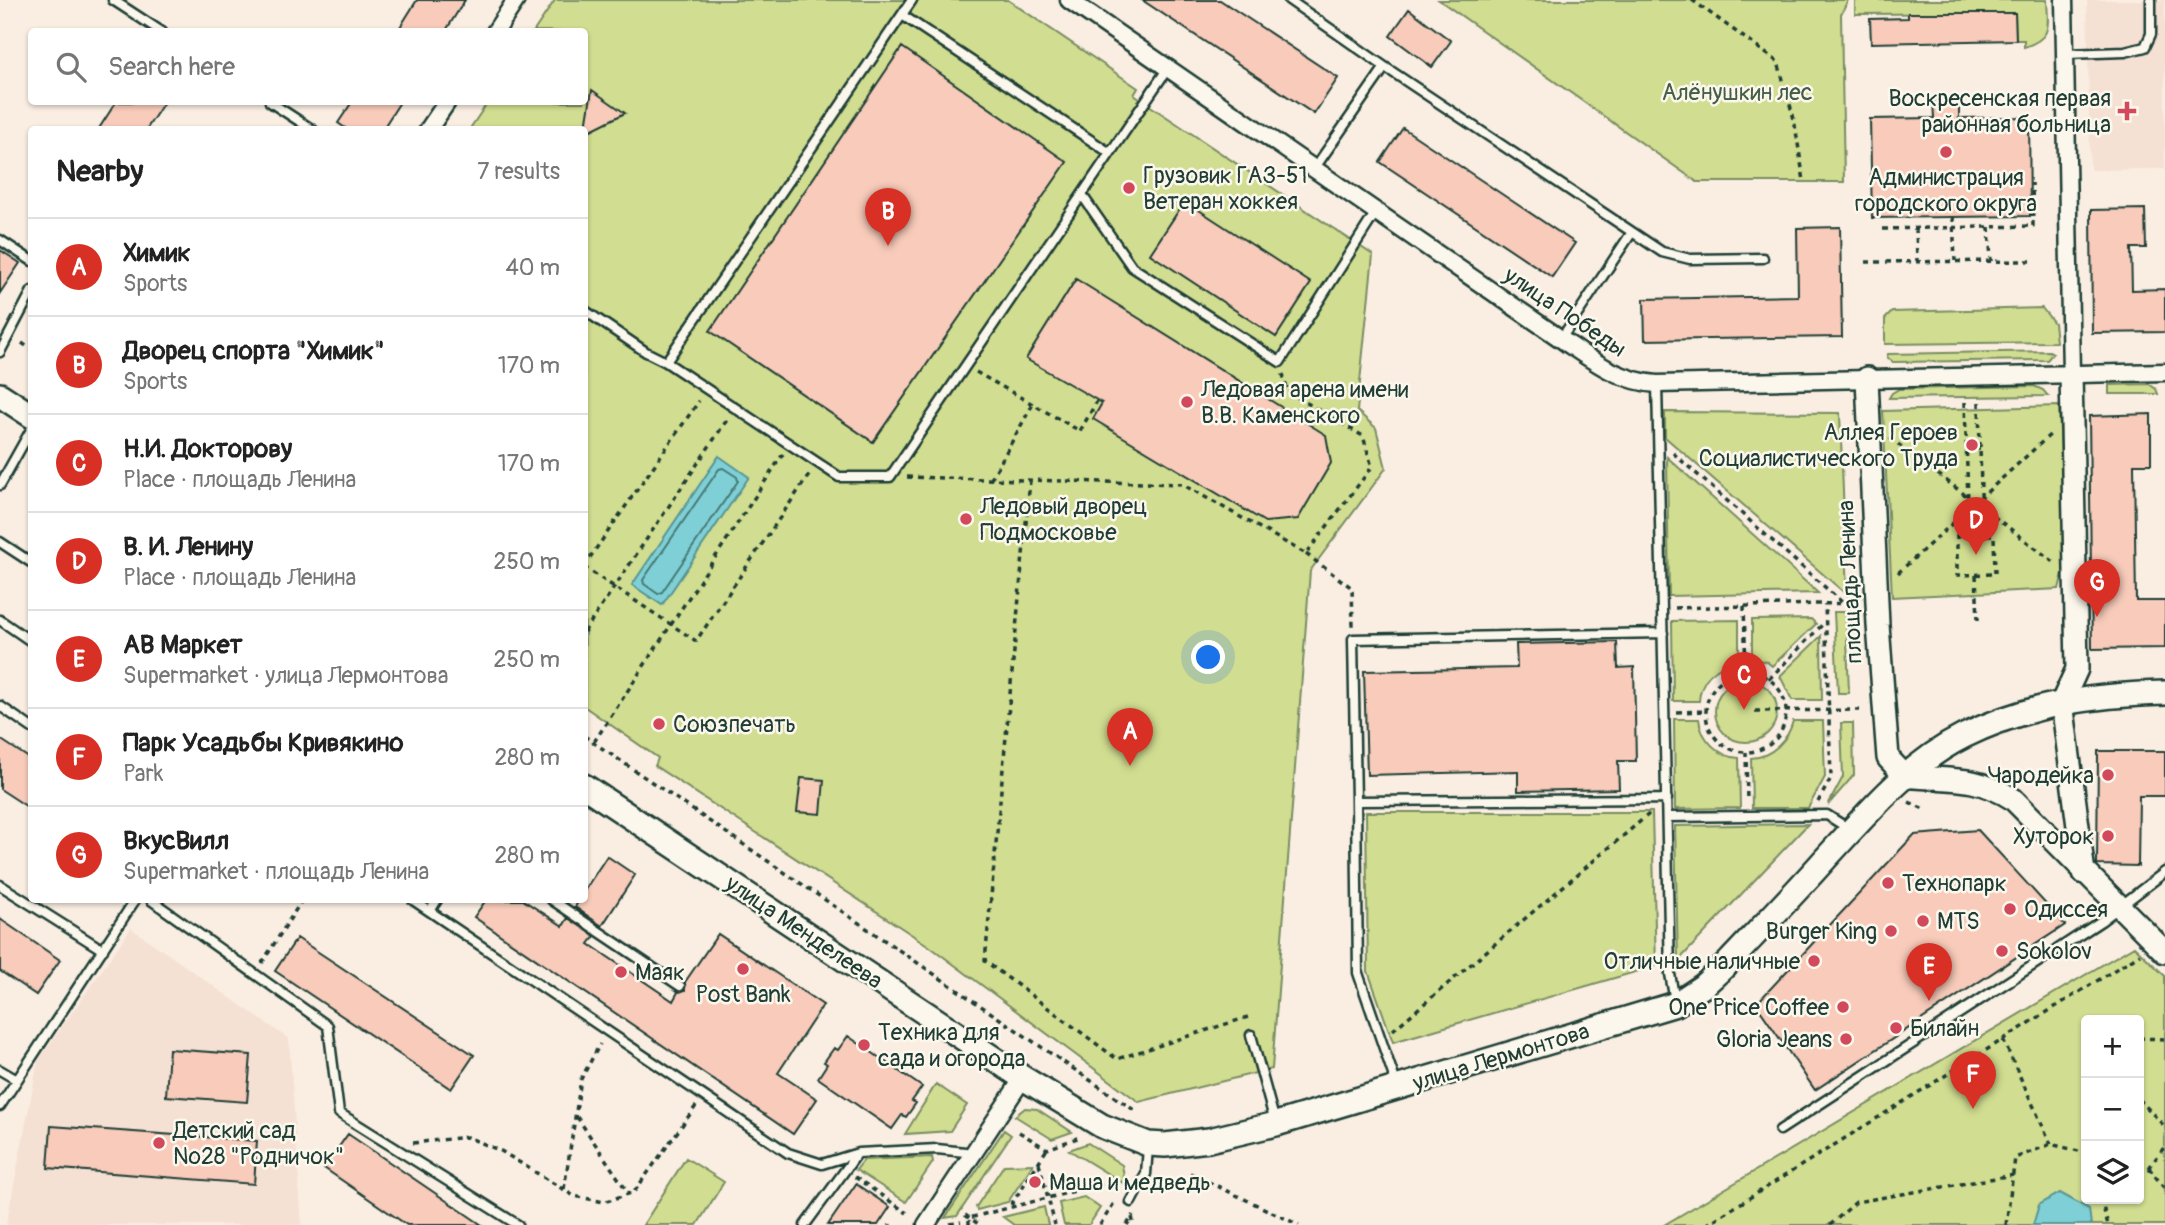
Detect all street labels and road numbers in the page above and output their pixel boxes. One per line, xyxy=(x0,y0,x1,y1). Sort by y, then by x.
street label: улица Победы xyxy=(1497,260,1632,364)
street label: площадь Ленина xyxy=(1831,499,1869,665)
street label: улица Менделеева xyxy=(719,868,888,995)
street label: улица Лермонтова xyxy=(1408,1016,1593,1098)

